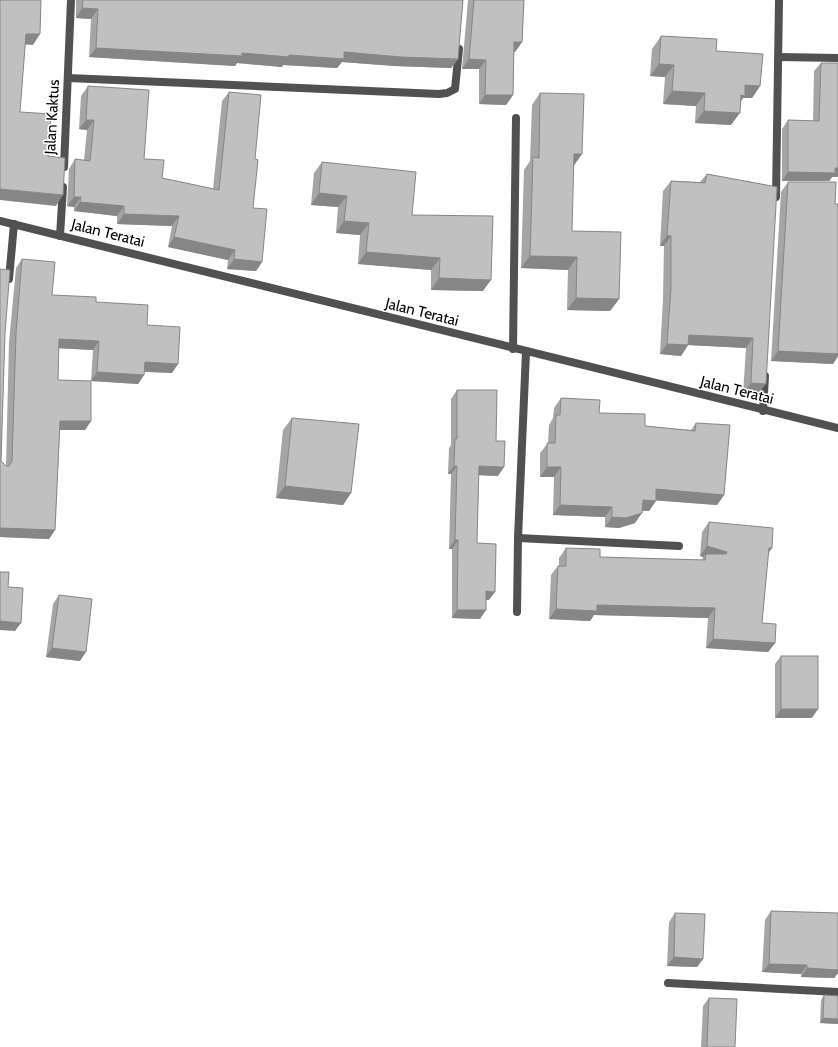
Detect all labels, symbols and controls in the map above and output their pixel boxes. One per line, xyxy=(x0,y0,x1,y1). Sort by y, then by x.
street label: Jalan Kaktus xyxy=(41,79,63,156)
street label: Jalan Teratai xyxy=(68,215,147,251)
street label: Jalan Teratai xyxy=(382,294,461,330)
street label: Jalan Teratai xyxy=(697,372,776,408)

